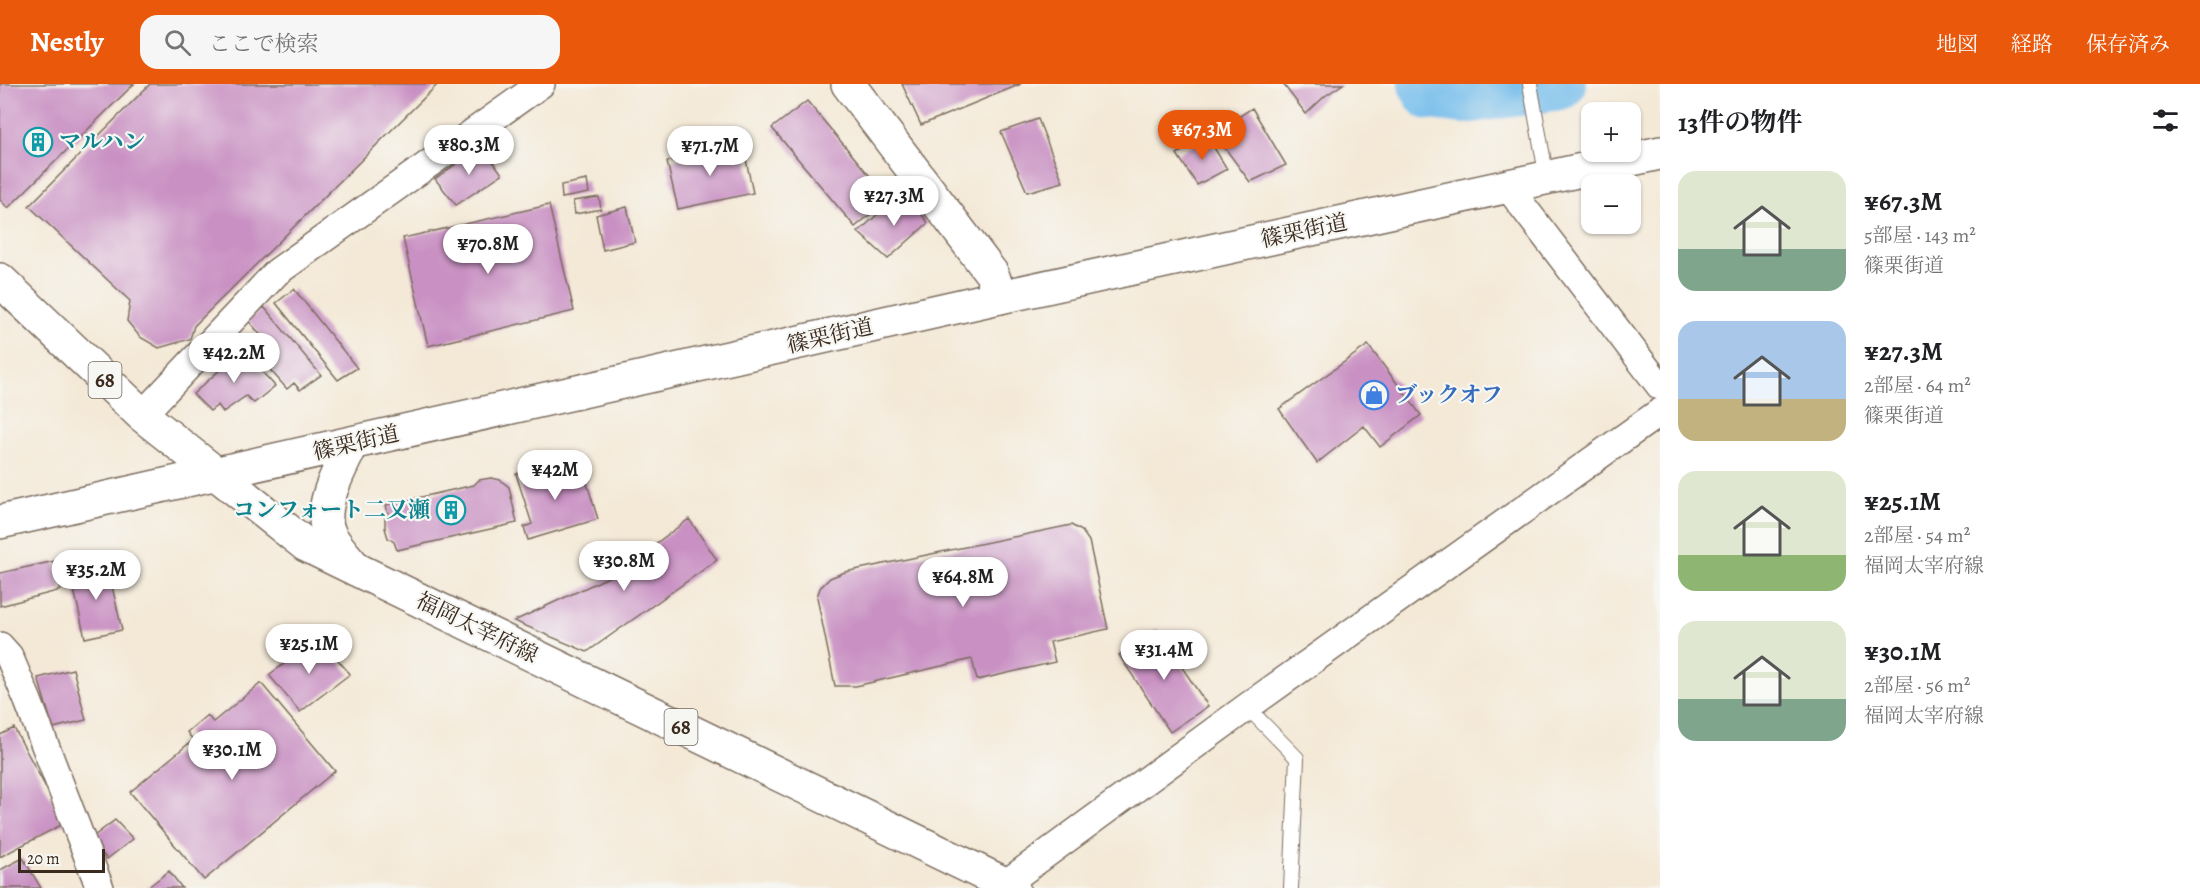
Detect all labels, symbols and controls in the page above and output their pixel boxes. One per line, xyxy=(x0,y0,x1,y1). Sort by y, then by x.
search box xyxy=(140,15,560,69)
text: Nestly xyxy=(30,23,104,61)
icon: search xyxy=(161,26,194,59)
text: ここで検索 xyxy=(209,29,319,59)
text: 地図 xyxy=(1936,30,1978,58)
text: 経路 xyxy=(2011,30,2053,58)
text: 保存済み xyxy=(2086,30,2170,58)
map controls xyxy=(1581,102,1641,234)
button: + xyxy=(1581,102,1641,162)
icon: filters xyxy=(2149,104,2182,137)
text: 13件の物件 xyxy=(1678,105,1803,140)
pin: ¥67.3M xyxy=(1153,110,1251,161)
text: ¥67.3M xyxy=(1172,116,1232,143)
pin: ¥80.3M xyxy=(420,125,518,176)
building icon: マルハン xyxy=(22,126,54,158)
pin: ¥71.7M xyxy=(661,126,759,177)
place label: マルハン xyxy=(59,127,145,157)
text: ¥80.3M xyxy=(438,131,500,158)
text: ¥71.7M xyxy=(681,132,739,159)
button: − xyxy=(1581,174,1641,234)
pin: ¥27.3M xyxy=(845,176,943,227)
text: ¥27.3M xyxy=(864,182,924,209)
text: ¥67.3M xyxy=(1864,184,1942,219)
icon: home xyxy=(1726,195,1798,267)
street label: 篠栗街道 xyxy=(1258,207,1350,255)
text: 5部屋 · 143 m² xyxy=(1864,222,1976,249)
pin: ¥70.8M xyxy=(439,224,537,275)
text: ¥70.8M xyxy=(457,230,519,257)
text: 篠栗街道 xyxy=(1864,252,1944,279)
street label: 篠栗街道 xyxy=(784,311,876,361)
pin: ¥42.2M xyxy=(185,333,283,384)
text: ¥27.3M xyxy=(1864,334,1943,369)
text: ¥42.2M xyxy=(203,339,265,366)
icon: home xyxy=(1726,345,1798,417)
road number: 68 xyxy=(88,362,122,398)
text: 2部屋 · 64 m² xyxy=(1864,372,1971,399)
shop icon: ブックオフ xyxy=(1358,379,1390,411)
place label: ブックオフ xyxy=(1395,380,1503,410)
text: 篠栗街道 xyxy=(1864,402,1944,429)
street label: 篠栗街道 xyxy=(310,418,402,468)
pin: ¥42M xyxy=(519,450,591,501)
text: ¥42M xyxy=(531,456,579,483)
text: ¥25.1M xyxy=(1864,484,1941,519)
building icon: コンフォート二又瀬 xyxy=(435,494,467,526)
place label: コンフォート二又瀬 xyxy=(233,495,430,525)
icon: home xyxy=(1726,495,1798,567)
text: 2部屋 · 54 m² xyxy=(1864,522,1970,549)
pin: ¥30.8M xyxy=(575,541,673,592)
text: ¥30.8M xyxy=(593,547,655,574)
pin: ¥35.2M xyxy=(47,550,145,601)
text: 福岡太宰府線 xyxy=(1864,552,1984,579)
text: ¥35.2M xyxy=(66,556,126,583)
pin: ¥64.8M xyxy=(914,557,1012,608)
text: ¥64.8M xyxy=(932,563,994,590)
street label: 福岡太宰府線 xyxy=(411,586,543,670)
pin: ¥25.1M xyxy=(260,624,358,675)
text: ¥25.1M xyxy=(279,630,339,657)
pin: ¥31.4M xyxy=(1115,630,1213,681)
text: ¥30.1M xyxy=(1864,634,1942,669)
text: ¥31.4M xyxy=(1135,636,1193,663)
icon: home xyxy=(1726,645,1798,717)
text: 2部屋 · 56 m² xyxy=(1864,672,1970,699)
text: 福岡太宰府線 xyxy=(1864,702,1984,729)
road number: 68 xyxy=(664,709,698,745)
pin: ¥30.1M xyxy=(183,730,281,781)
text: ¥30.1M xyxy=(202,736,262,763)
scale bar xyxy=(18,846,105,874)
text: 20 m xyxy=(27,848,60,870)

